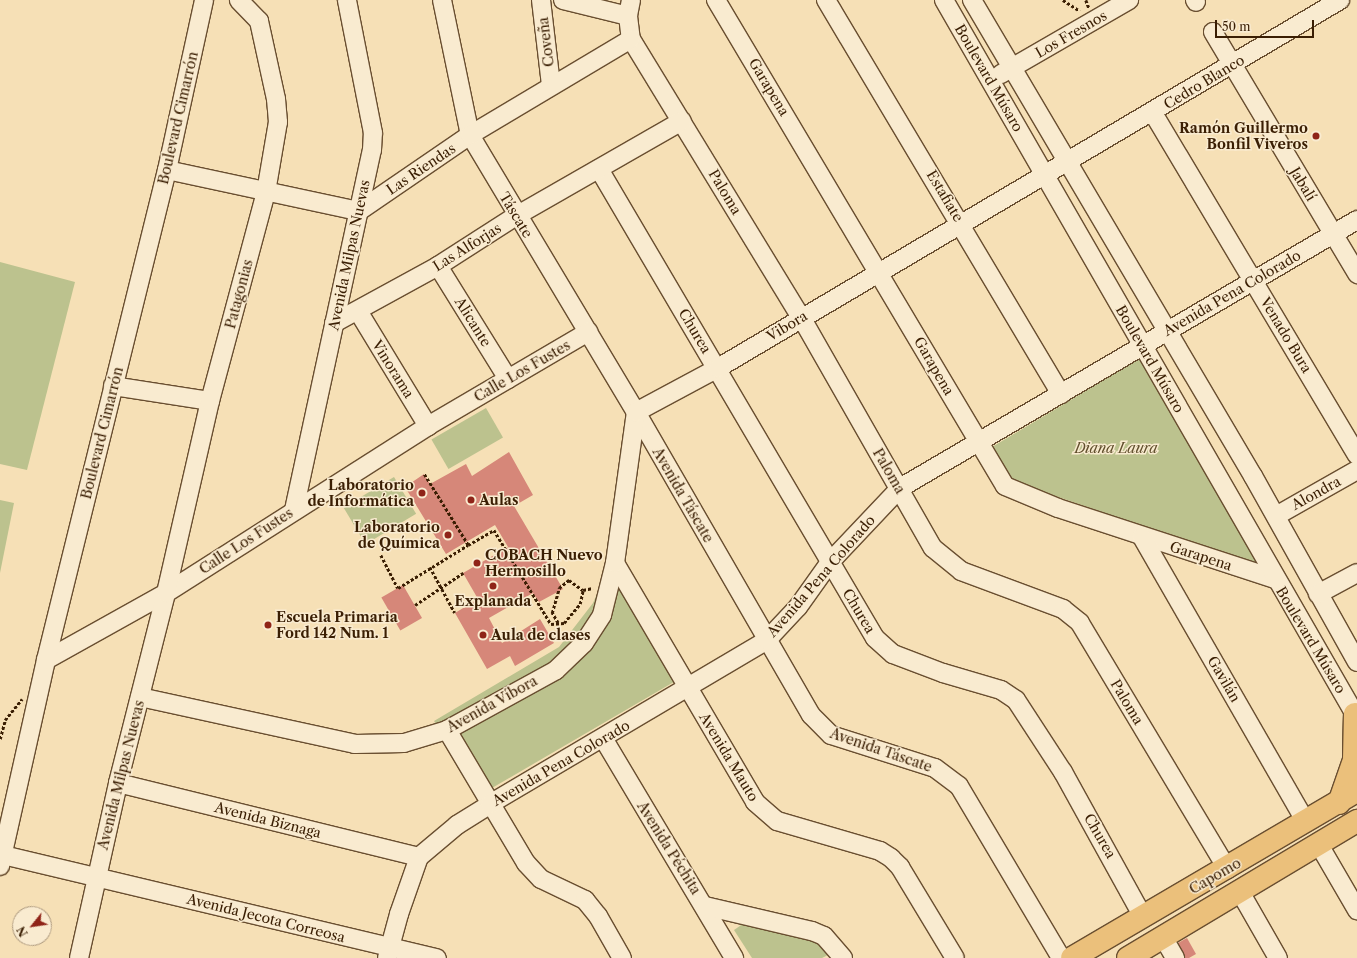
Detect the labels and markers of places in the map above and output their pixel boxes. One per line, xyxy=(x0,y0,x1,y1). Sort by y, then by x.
place label: Ramón Guillermo Bonfil Viveros xyxy=(1179,120,1308,152)
marker: Ramón Guillermo Bonfil Viveros xyxy=(1311,131,1321,141)
place label: Laboratorio de Informática xyxy=(307,477,414,510)
marker: Laboratorio de Informática xyxy=(417,488,427,498)
place label: Aulas xyxy=(479,492,518,508)
marker: Aulas xyxy=(466,495,476,505)
place label: Laboratorio de Química xyxy=(354,519,440,552)
marker: Laboratorio de Química xyxy=(443,530,453,540)
place label: COBACH Nuevo Hermosillo xyxy=(485,547,603,580)
marker: COBACH Nuevo Hermosillo xyxy=(472,558,482,568)
marker: Explanada xyxy=(488,581,498,591)
place label: Explanada xyxy=(455,593,531,609)
place label: Escuela Primaria Ford 142 Num. 1 xyxy=(276,609,398,642)
marker: Escuela Primaria Ford 142 Num. 1 xyxy=(263,620,273,630)
place label: Aula de clases xyxy=(491,627,591,643)
marker: Aula de clases xyxy=(478,630,488,640)

